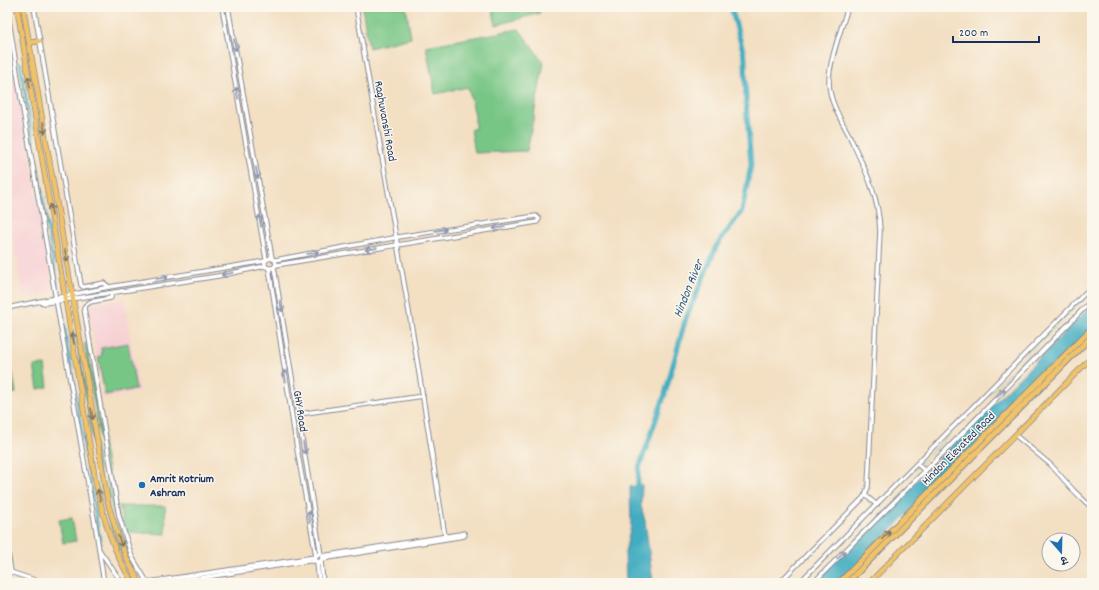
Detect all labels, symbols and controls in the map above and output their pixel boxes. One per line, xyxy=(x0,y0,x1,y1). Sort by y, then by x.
scale bar xyxy=(953,18,1039,44)
text: 200 m xyxy=(959,25,988,42)
one-way arrow xyxy=(231,39,239,52)
one-way arrow xyxy=(25,76,33,89)
street label: Raghuvanshi Road xyxy=(369,80,400,163)
one-way arrow xyxy=(233,86,241,99)
one-way arrow xyxy=(40,121,48,134)
one-way arrow xyxy=(253,167,261,180)
one-way arrow xyxy=(47,204,55,217)
one-way arrow xyxy=(255,214,263,227)
one-way arrow xyxy=(493,224,506,232)
one-way arrow xyxy=(434,226,447,234)
one-way arrow xyxy=(364,246,377,254)
one-way arrow xyxy=(306,248,319,256)
one-way arrow xyxy=(62,250,70,263)
water label: Hindon River xyxy=(669,255,710,321)
one-way arrow xyxy=(221,270,234,278)
one-way arrow xyxy=(155,274,168,282)
one-way arrow xyxy=(277,299,285,312)
one-way arrow xyxy=(68,332,76,345)
one-way arrow xyxy=(281,369,289,382)
one-way arrow xyxy=(996,388,1006,398)
street label: GHY Road xyxy=(288,389,311,433)
one-way arrow xyxy=(88,407,96,420)
street label: Hindon Elevated Road xyxy=(918,408,1000,490)
one-way arrow xyxy=(300,441,308,454)
place label: Amrit Kotrium Ashram xyxy=(150,471,214,502)
marker: Amrit Kotrium Ashram xyxy=(137,480,147,490)
one-way arrow xyxy=(94,489,102,502)
one-way arrow xyxy=(305,511,313,524)
one-way arrow xyxy=(881,530,891,540)
north arrow xyxy=(1041,532,1081,572)
one-way arrow xyxy=(116,534,124,546)
one-way arrow xyxy=(836,551,846,560)
text: उ xyxy=(1057,551,1070,568)

